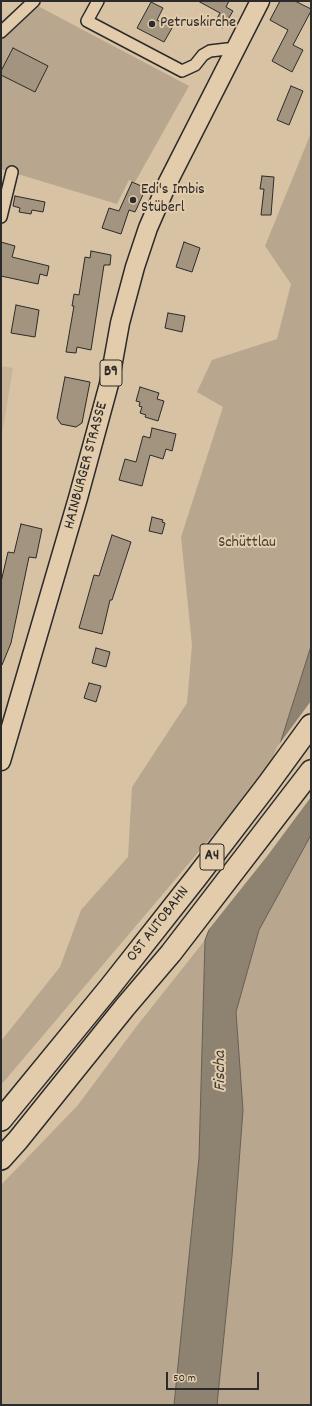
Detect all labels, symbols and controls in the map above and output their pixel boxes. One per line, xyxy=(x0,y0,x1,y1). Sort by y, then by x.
place label: Petruskirche xyxy=(160,14,236,34)
marker: Petruskirche xyxy=(147,19,157,29)
place label: Edi's Imbis Stüberl xyxy=(141,181,205,219)
marker: Edi's Imbis Stüberl xyxy=(128,195,138,205)
road number: B9 xyxy=(100,360,122,386)
street label: HAINBURGER STRASSE xyxy=(61,400,113,532)
park label: Schüttlau xyxy=(218,534,276,554)
road number: A4 xyxy=(200,844,224,870)
street label: OST AUTOBAHN xyxy=(123,883,195,967)
water label: Fischa xyxy=(212,1051,232,1091)
scale bar xyxy=(168,1364,261,1390)
text: 50 m xyxy=(173,1370,196,1387)

